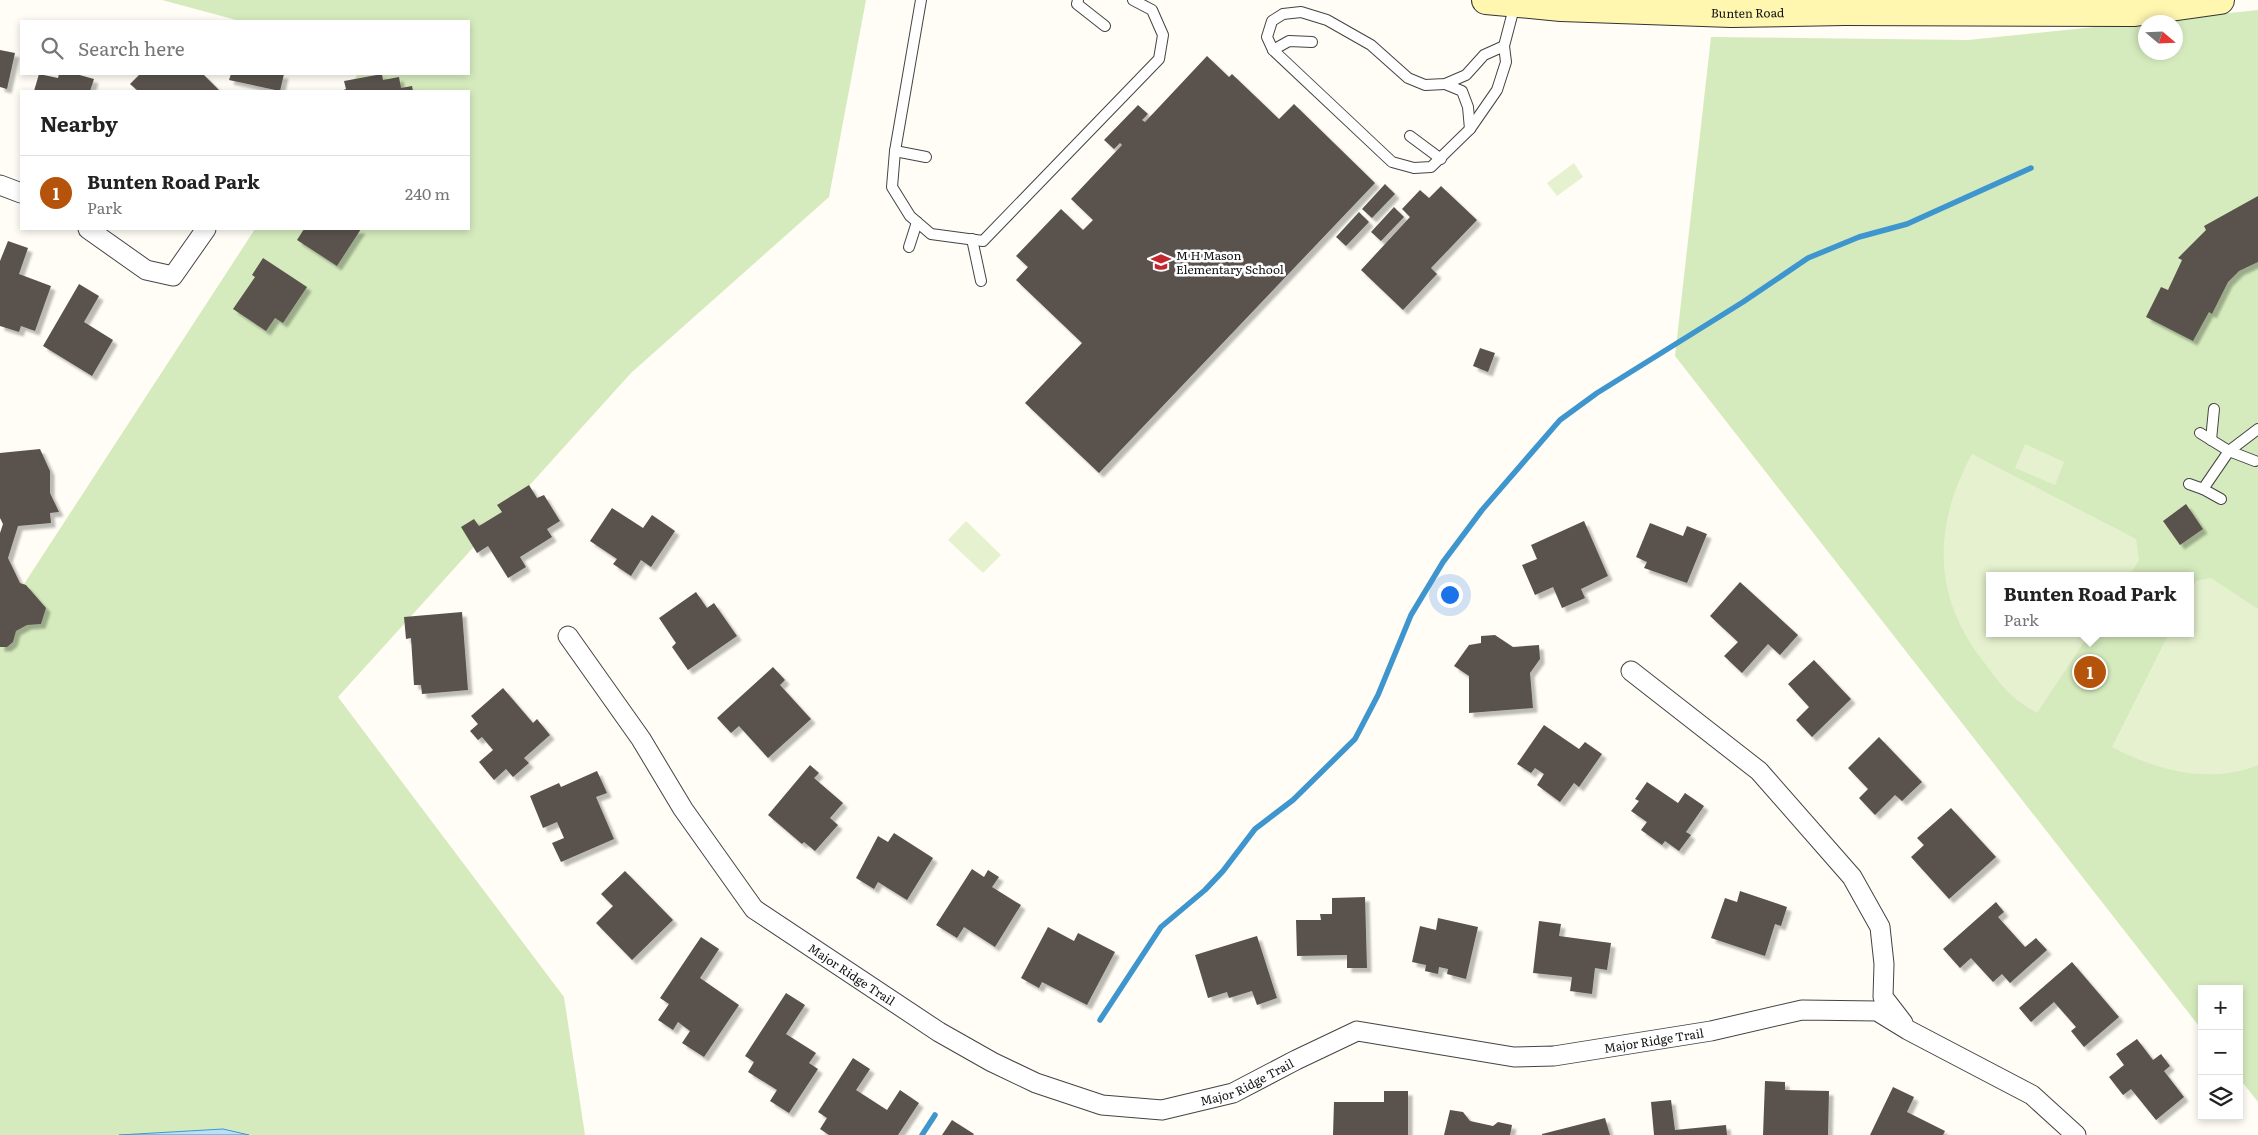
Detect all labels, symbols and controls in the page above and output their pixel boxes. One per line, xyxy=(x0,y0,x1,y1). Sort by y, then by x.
street label: Bunten Road xyxy=(1710,3,1785,22)
north arrow xyxy=(2138,15,2183,60)
search box xyxy=(20,20,470,75)
icon: search xyxy=(38,34,66,62)
text: Search here xyxy=(78,34,185,62)
text: Nearby xyxy=(40,107,118,138)
text: Bunten Road Park xyxy=(87,167,260,195)
text: 1 xyxy=(53,181,59,205)
text: 240 m xyxy=(405,181,450,205)
text: Park xyxy=(87,195,122,219)
place label: M H Mason Elementary School xyxy=(1176,246,1284,278)
school or university icon: M H Mason Elementary School xyxy=(1150,251,1172,273)
popup xyxy=(1986,572,2194,637)
text: Bunten Road Park xyxy=(2004,579,2176,607)
your location xyxy=(1437,582,1463,608)
text: Park xyxy=(2004,607,2039,631)
pin: 1 xyxy=(2074,653,2106,691)
street label: Major Ridge Trail xyxy=(805,939,899,1009)
map controls xyxy=(2198,985,2243,1120)
button: + xyxy=(2198,985,2243,1030)
street label: Major Ridge Trail xyxy=(1603,1023,1705,1057)
button: − xyxy=(2198,1030,2243,1075)
street label: Major Ridge Trail xyxy=(1198,1054,1297,1110)
button: layers xyxy=(2198,1075,2243,1120)

